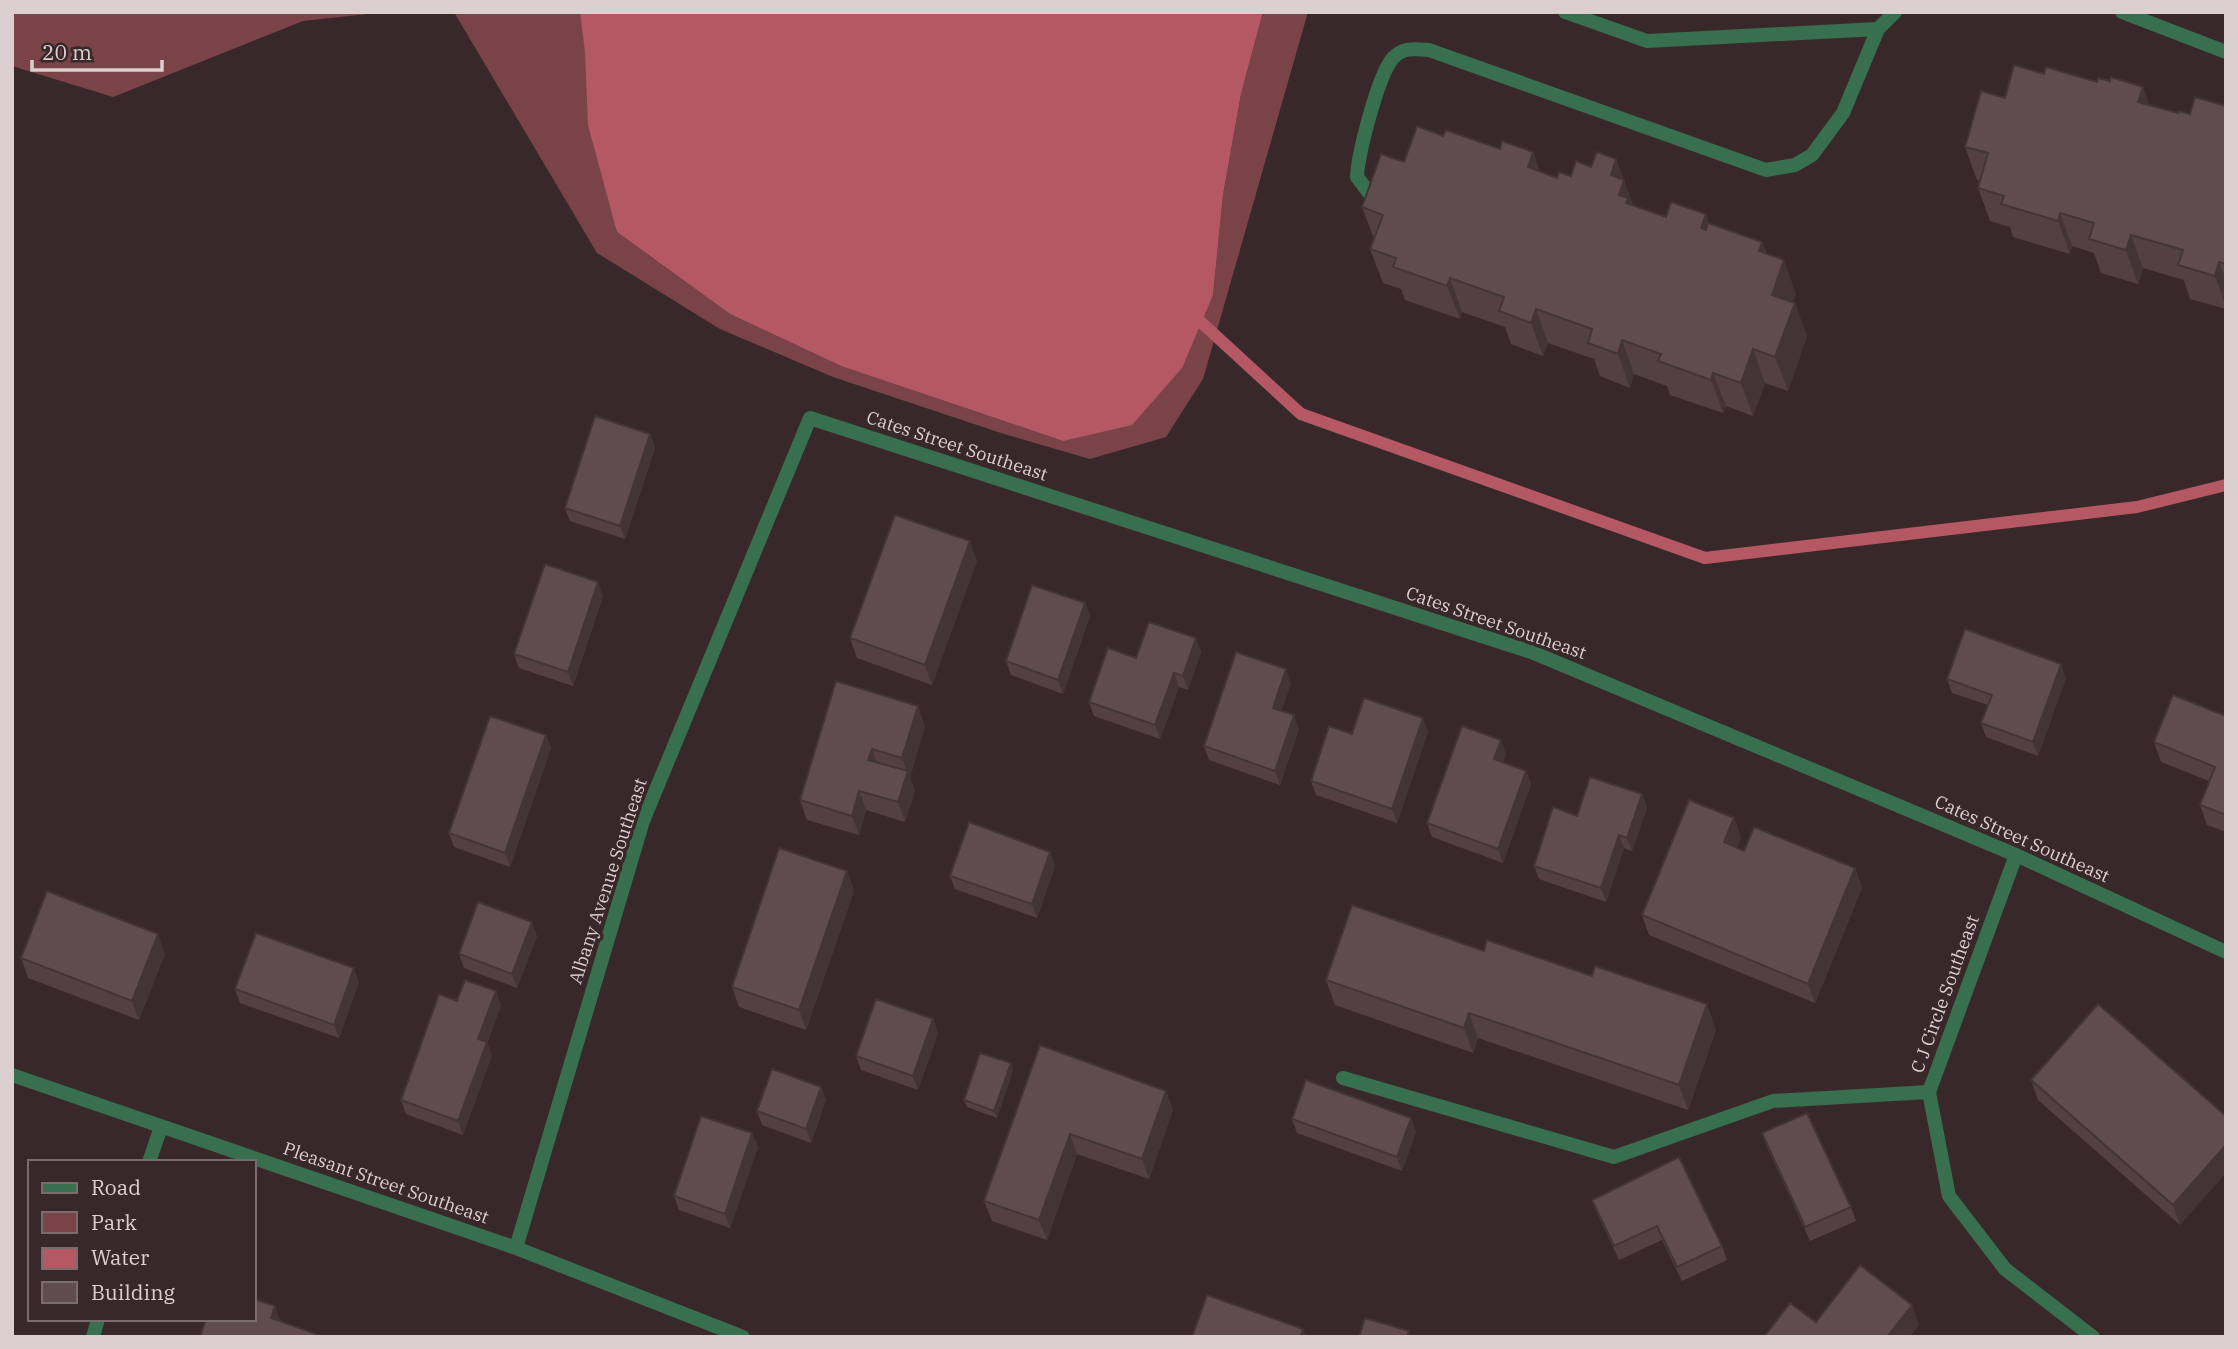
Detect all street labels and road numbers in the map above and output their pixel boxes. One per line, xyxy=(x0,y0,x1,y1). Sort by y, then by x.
street label: Cates Street Southeast xyxy=(864,405,1051,486)
street label: Cates Street Southeast xyxy=(1403,581,1589,664)
street label: Albany Avenue Southeast xyxy=(563,775,652,987)
street label: Cates Street Southeast xyxy=(1931,790,2113,887)
street label: C J Circle Southeast xyxy=(1905,912,1984,1076)
street label: Pleasant Street Southeast xyxy=(280,1137,492,1229)

